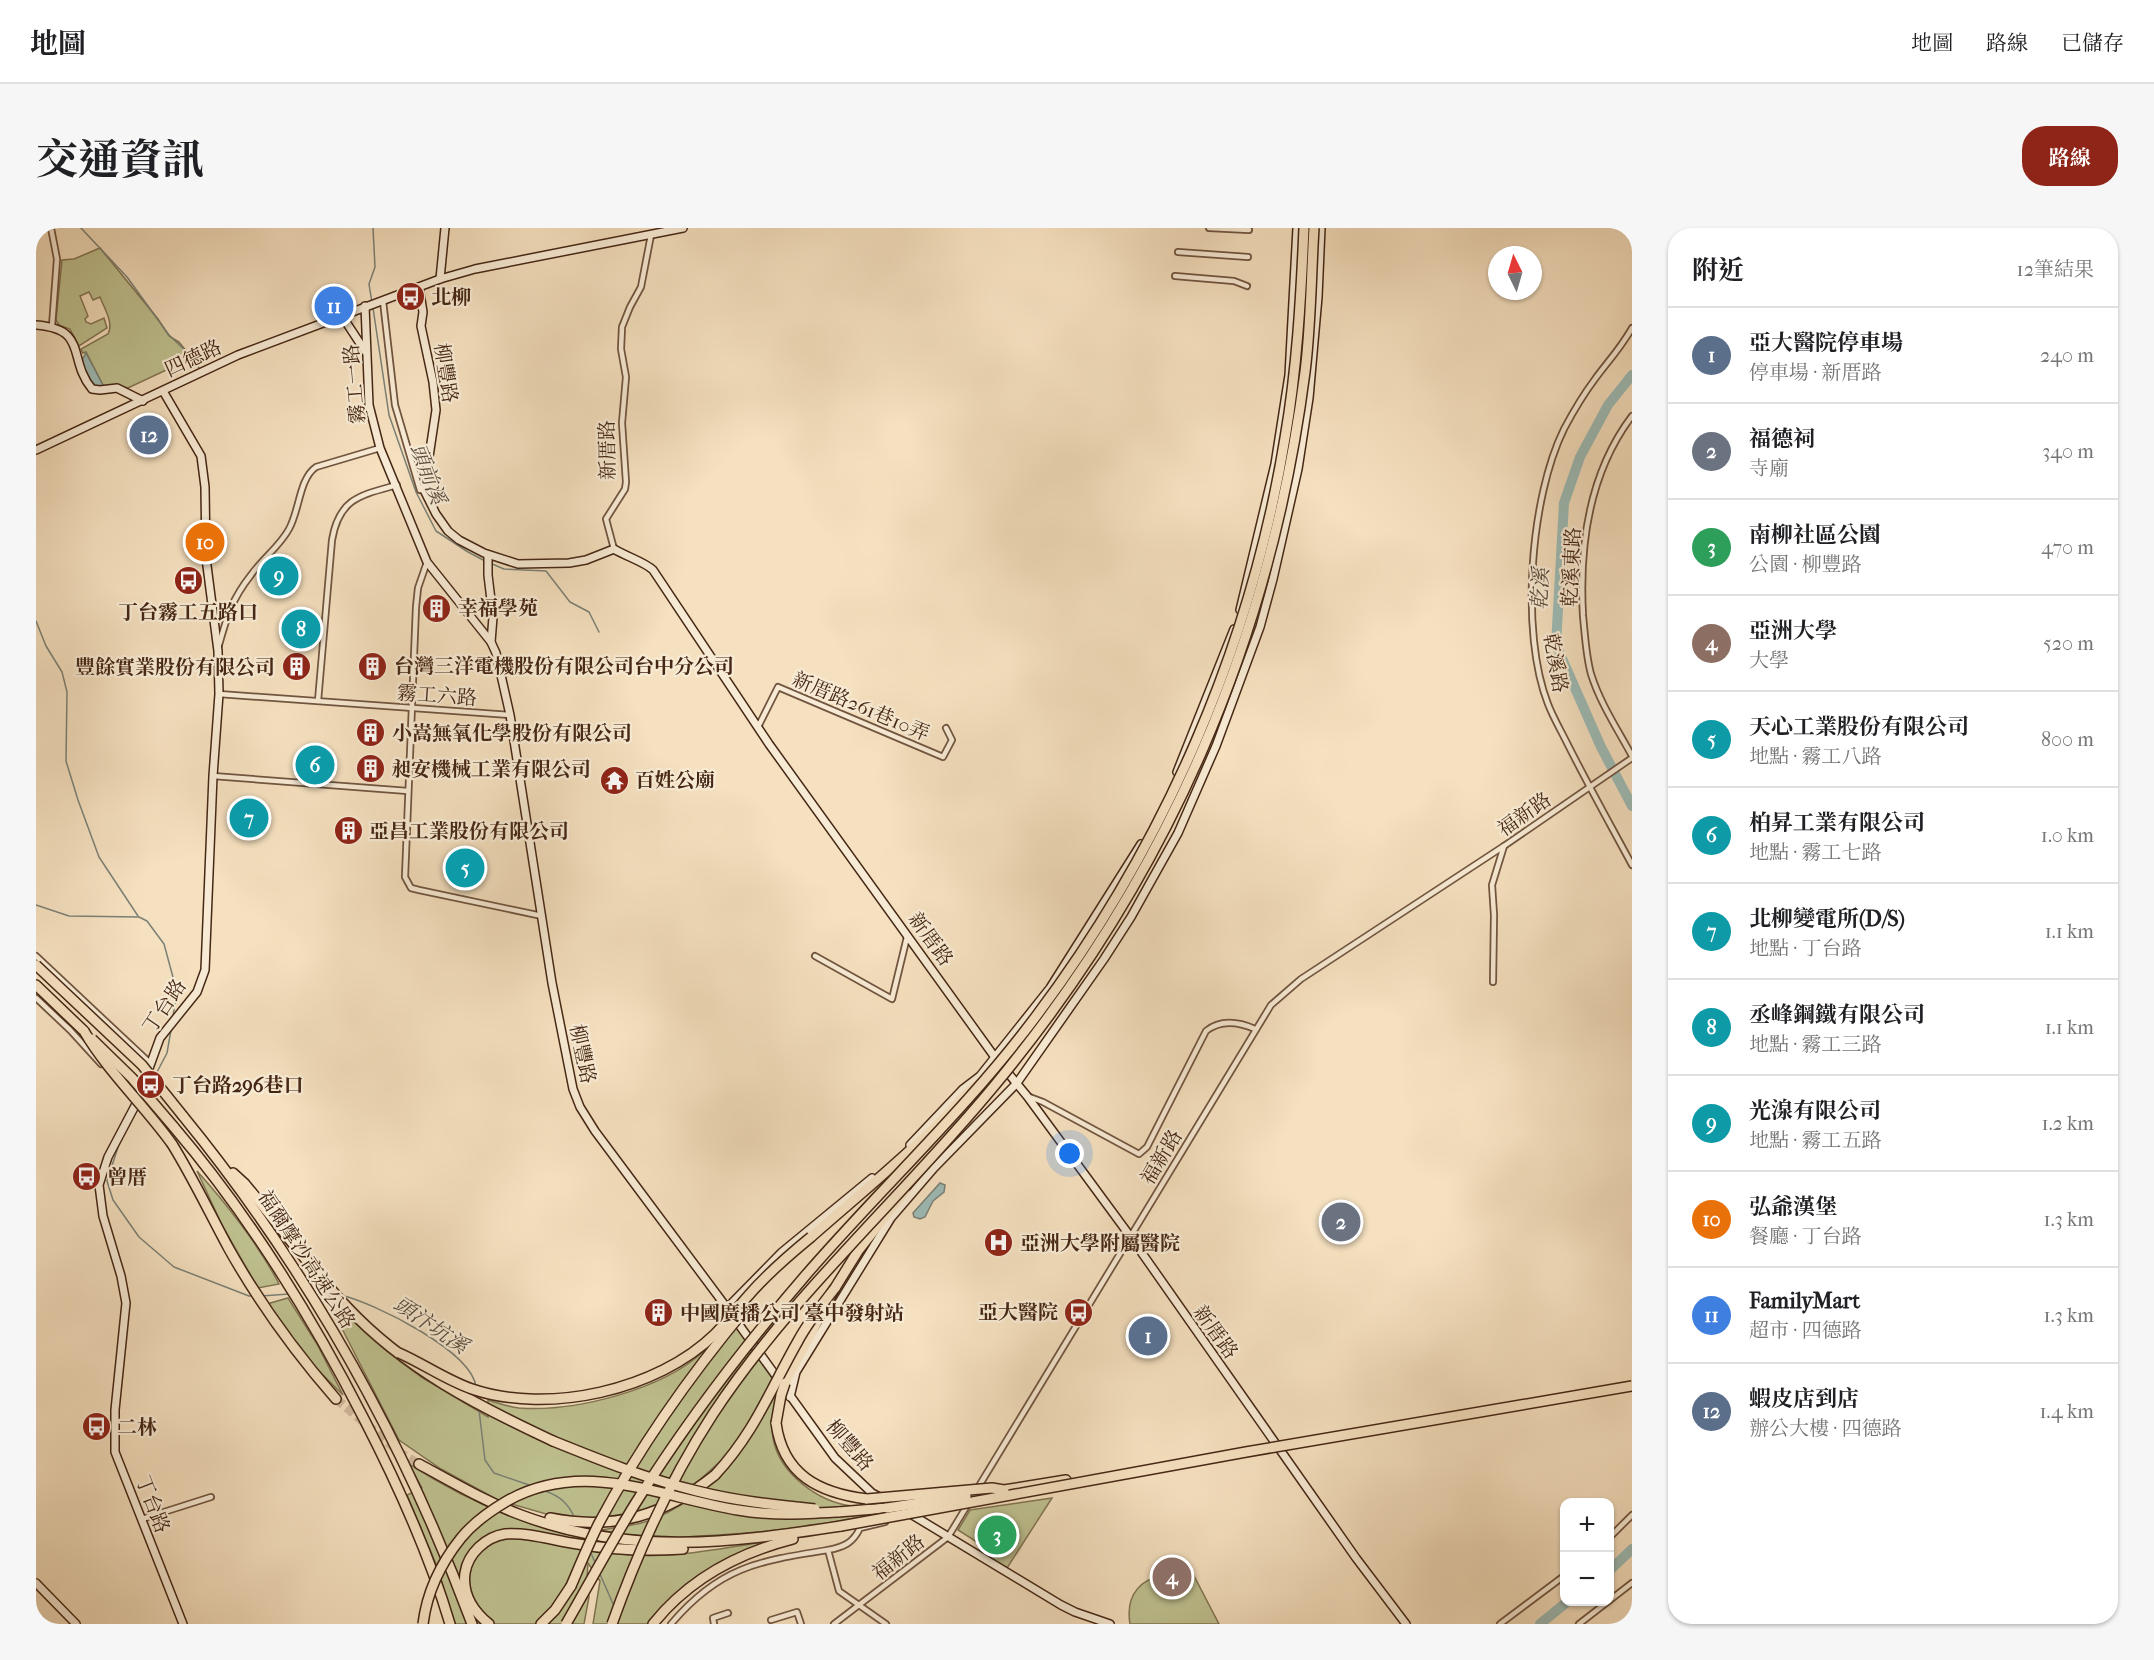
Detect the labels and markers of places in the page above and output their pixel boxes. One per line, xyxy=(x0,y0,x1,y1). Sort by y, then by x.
bus stop icon: 北柳 xyxy=(394,281,426,313)
pin: 11 xyxy=(314,284,354,328)
place label: 北柳 xyxy=(431,286,471,309)
pin: 12 xyxy=(130,412,168,458)
pin: 10 xyxy=(186,520,224,564)
pin: 9 xyxy=(260,554,298,598)
bus stop icon: 丁台霧工五路口 xyxy=(172,565,204,597)
building icon: 幸福學苑 xyxy=(421,592,453,624)
place label: 幸福學苑 xyxy=(458,597,538,620)
place label: 丁台霧工五路口 xyxy=(118,601,258,624)
pin: 8 xyxy=(282,606,320,652)
building icon: 台灣三洋電機股份有限公司台中分公司 xyxy=(357,650,389,682)
building icon: 豐餘實業股份有限公司 xyxy=(280,651,312,683)
place label: 台灣三洋電機股份有限公司台中分公司 xyxy=(394,655,734,678)
place label: 豐餘實業股份有限公司 xyxy=(75,656,275,679)
building icon: 小嵩無氧化學股份有限公司 xyxy=(355,717,387,749)
place label: 小嵩無氧化學股份有限公司 xyxy=(392,722,632,745)
pin: 6 xyxy=(296,742,334,788)
building icon: 昶安機械工業有限公司 xyxy=(354,753,386,785)
place label: 昶安機械工業有限公司 xyxy=(391,758,591,781)
temple icon: 百姓公廟 xyxy=(598,764,630,796)
place label: 百姓公廟 xyxy=(635,769,715,792)
pin: 7 xyxy=(230,796,268,840)
building icon: 亞昌工業股份有限公司 xyxy=(332,815,364,847)
place label: 亞昌工業股份有限公司 xyxy=(369,820,569,843)
pin: 5 xyxy=(446,846,484,890)
bus stop icon: 丁台路296巷口 xyxy=(135,1069,167,1101)
place label: 丁台路296巷口 xyxy=(172,1074,304,1097)
bus stop icon: 曾厝 xyxy=(70,1161,102,1193)
place label: 曾厝 xyxy=(107,1166,147,1189)
pin: 2 xyxy=(1322,1200,1360,1244)
hospital icon: 亞洲大學附屬醫院 xyxy=(983,1227,1015,1259)
place label: 亞洲大學附屬醫院 xyxy=(1020,1232,1180,1255)
bus stop icon: 亞大醫院 xyxy=(1063,1296,1095,1328)
building icon: 中國廣播公司 臺中發射站 xyxy=(643,1297,675,1329)
place label: 亞大醫院 xyxy=(978,1301,1058,1324)
place label: 中國廣播公司 臺中發射站 xyxy=(680,1302,904,1325)
pin: 1 xyxy=(1128,1314,1168,1358)
bus stop icon: 二林 xyxy=(80,1411,112,1443)
place label: 二林 xyxy=(117,1416,157,1439)
pin: 3 xyxy=(978,1512,1016,1558)
pin: 4 xyxy=(1152,1554,1192,1600)

